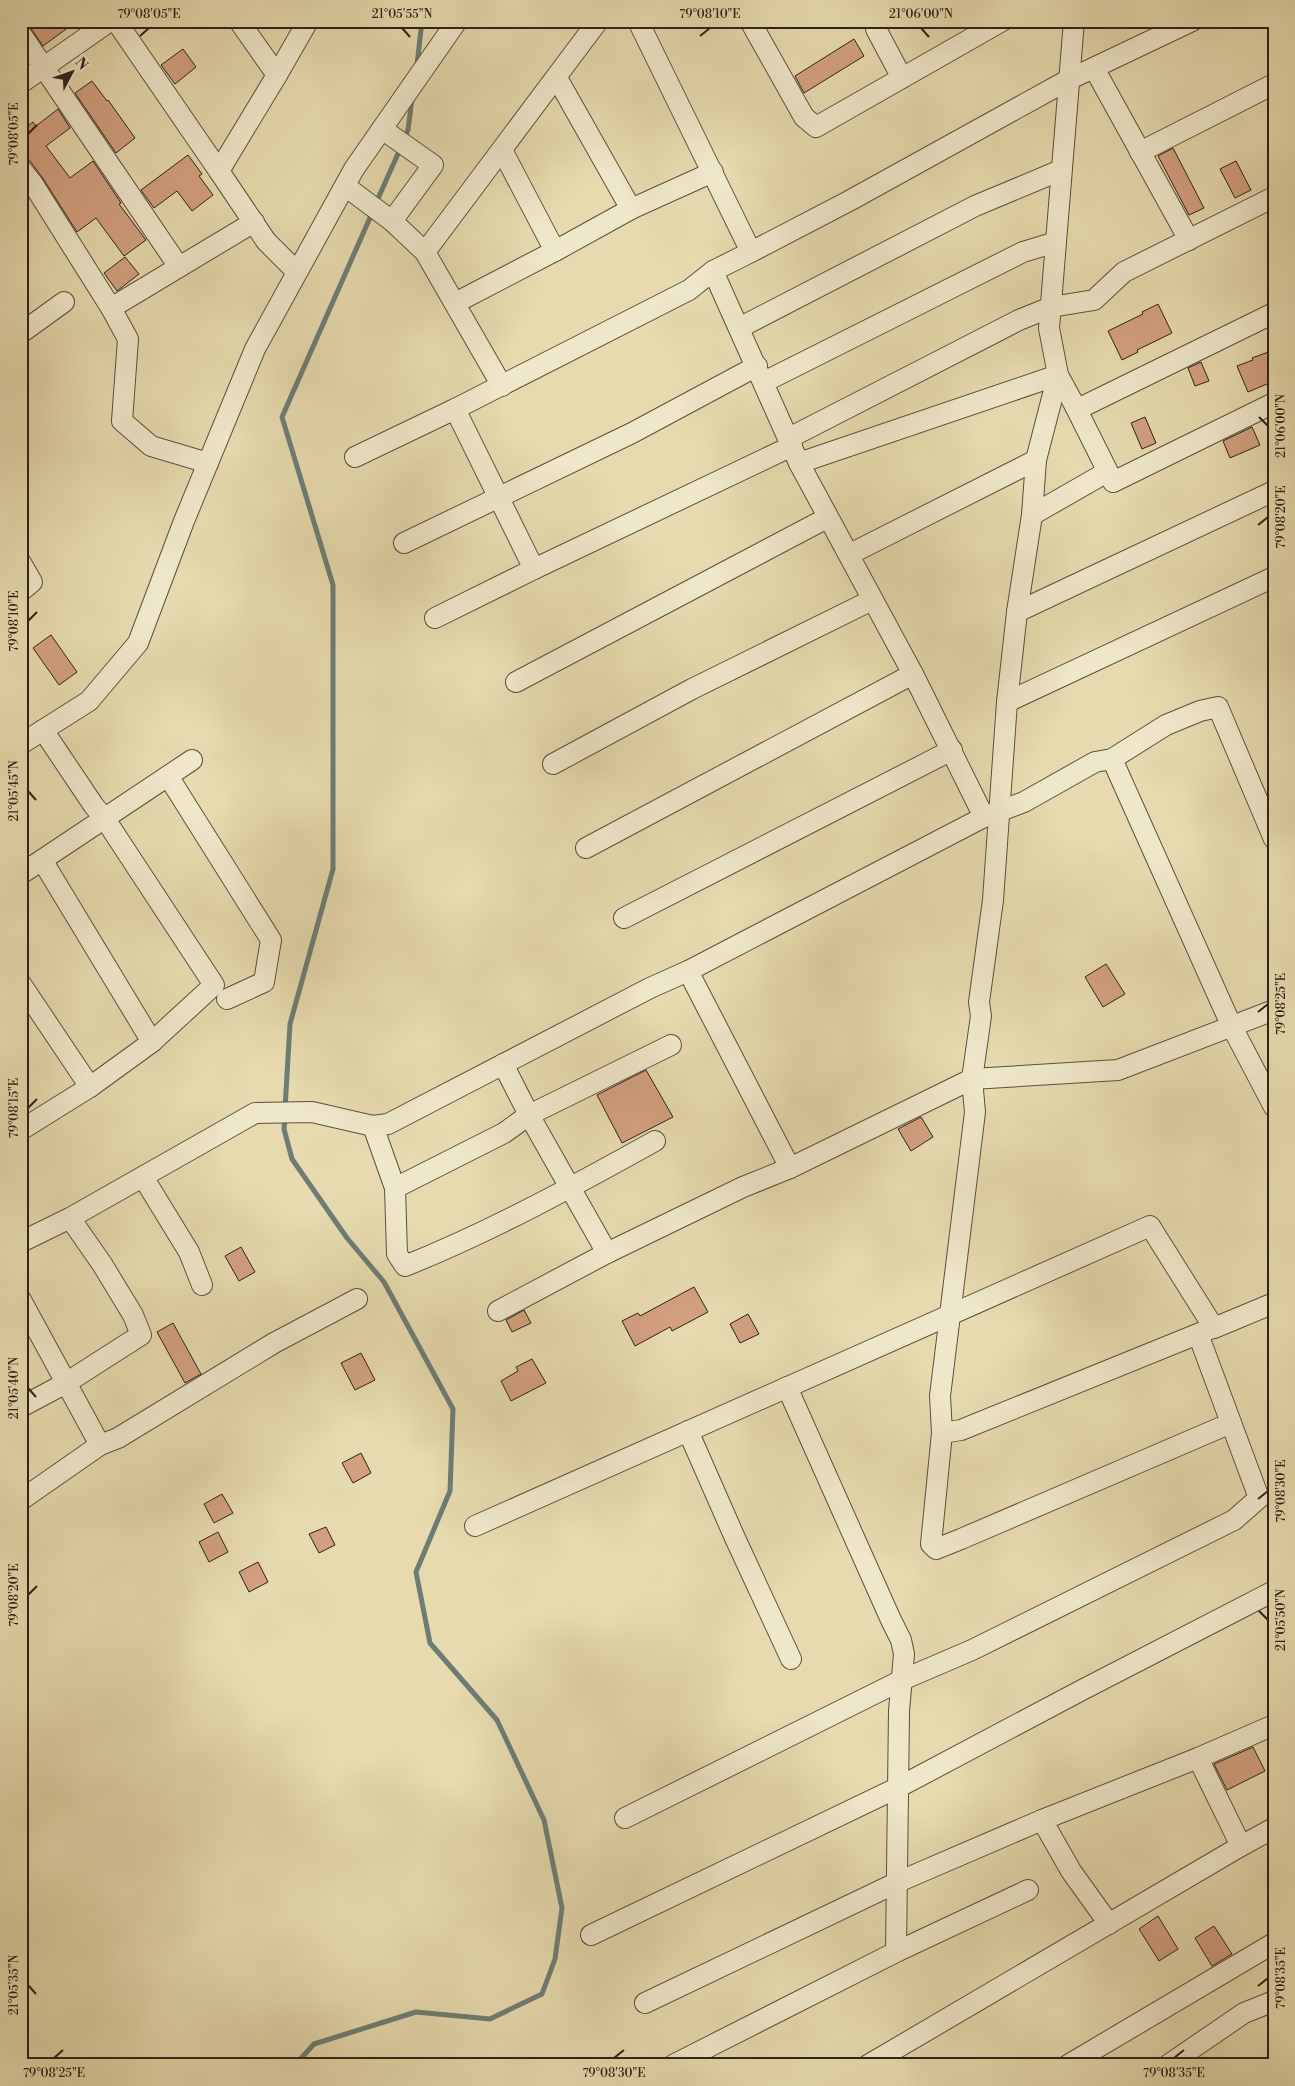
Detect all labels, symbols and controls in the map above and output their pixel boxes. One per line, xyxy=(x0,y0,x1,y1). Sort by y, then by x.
text: 79°08'05"E xyxy=(117,7,181,22)
text: 21°05'55"N xyxy=(372,7,432,22)
text: 79°08'10"E xyxy=(679,7,741,22)
text: 21°06'00"N xyxy=(889,7,953,22)
north arrow xyxy=(48,48,98,98)
text: N xyxy=(71,54,91,74)
text: 79°08'05"E xyxy=(7,102,22,166)
text: 21°06'00"N xyxy=(1274,394,1289,458)
text: 79°08'20"E xyxy=(1274,485,1289,549)
text: 79°08'10"E xyxy=(7,590,22,652)
text: 21°05'45"N xyxy=(7,760,22,822)
text: 79°08'25"E xyxy=(1274,973,1289,1035)
text: 79°08'15"E xyxy=(7,1078,22,1138)
text: 21°05'40"N xyxy=(7,1357,22,1419)
text: 79°08'30"E xyxy=(1274,1459,1289,1523)
text: 79°08'20"E xyxy=(7,1563,22,1627)
text: 21°05'50"N xyxy=(1274,1589,1289,1651)
text: 79°08'35"E xyxy=(1274,1947,1289,2009)
text: 21°05'35"N xyxy=(7,1955,22,2015)
text: 79°08'25"E xyxy=(23,2066,85,2081)
text: 79°08'30"E xyxy=(582,2066,646,2081)
text: 79°08'35"E xyxy=(1143,2066,1205,2081)

